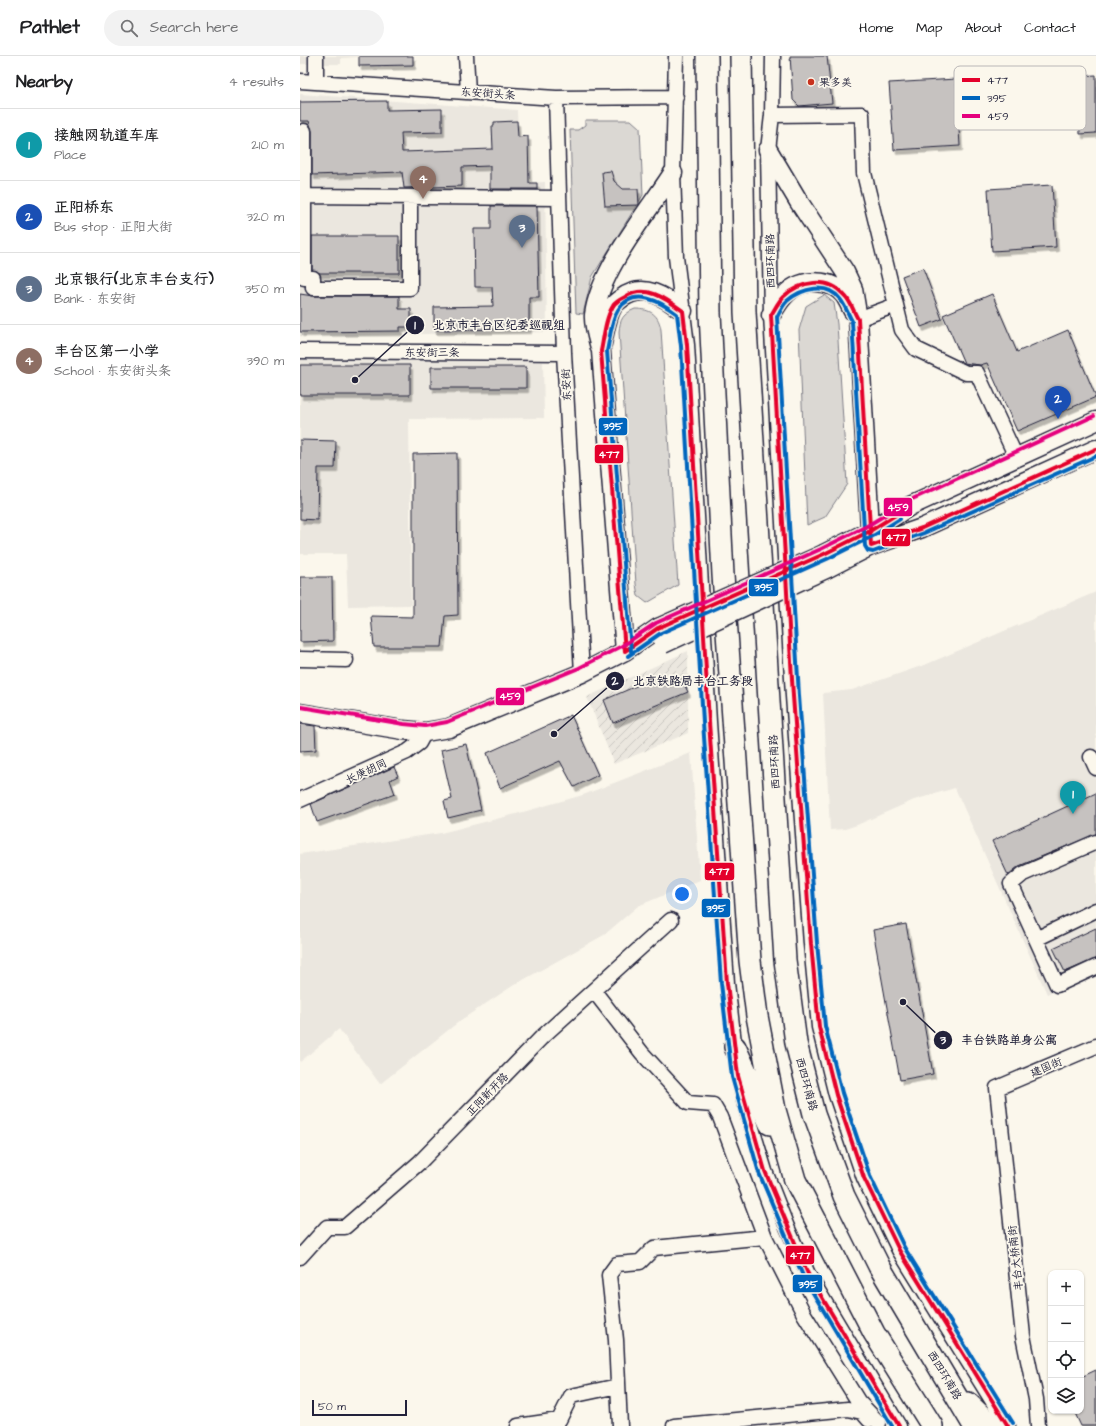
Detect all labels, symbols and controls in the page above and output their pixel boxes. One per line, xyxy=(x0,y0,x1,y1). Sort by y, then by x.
search box xyxy=(104,10,384,46)
text: Pathlet xyxy=(20,14,80,41)
icon: search xyxy=(118,17,140,39)
text: Search here xyxy=(150,17,238,38)
text: Home xyxy=(859,18,894,38)
text: Map xyxy=(916,18,942,38)
text: About xyxy=(964,18,1002,38)
text: Contact xyxy=(1024,18,1076,38)
legend xyxy=(954,66,1086,130)
text: Nearby xyxy=(16,70,73,94)
text: 4 results xyxy=(229,73,284,91)
text: 477 xyxy=(987,73,1008,88)
place label: 果多美 xyxy=(819,75,852,90)
marker: 果多美 xyxy=(806,77,816,87)
street label: 东安街头条 xyxy=(460,84,516,103)
text: 395 xyxy=(987,91,1007,106)
text: 459 xyxy=(987,109,1009,124)
text: 接触网轨道车库 xyxy=(54,125,159,146)
text: 1 xyxy=(28,136,30,154)
text: 210 m xyxy=(251,136,284,154)
text: Place xyxy=(54,146,86,164)
pin: 4 xyxy=(410,166,436,199)
text: 正阳桥东 xyxy=(54,197,114,218)
text: 2 xyxy=(25,208,33,226)
text: 320 m xyxy=(246,208,284,226)
pin: 3 xyxy=(509,215,535,248)
text: Bus stop · 正阳大街 xyxy=(54,218,172,236)
street label: 西四环南路 xyxy=(763,233,778,289)
text: 北京银行(北京丰台支行) xyxy=(54,269,214,290)
text: 3 xyxy=(26,280,32,298)
text: 350 m xyxy=(245,280,284,298)
text: Bank · 东安街 xyxy=(54,290,136,308)
callout: 北京市丰台区纪委巡视组 xyxy=(405,313,573,337)
text: 1 xyxy=(414,317,416,334)
text: 北京市丰台区纪委巡视组 xyxy=(433,317,565,334)
text: 丰台区第一小学 xyxy=(54,341,159,362)
street label: 东安街三条 xyxy=(405,345,460,360)
text: 4 xyxy=(25,352,33,370)
text: 390 m xyxy=(246,352,284,370)
text: School · 东安街头条 xyxy=(54,362,171,380)
street label: 东安街 xyxy=(558,367,575,402)
pin: 2 xyxy=(1045,386,1071,419)
line badge: 395 xyxy=(598,417,628,436)
text: 395 xyxy=(602,419,623,434)
line badge: 477 xyxy=(594,444,624,464)
text: 477 xyxy=(598,447,620,462)
line badge: 459 xyxy=(883,497,913,517)
text: 459 xyxy=(887,500,909,515)
line badge: 477 xyxy=(881,528,911,547)
text: 477 xyxy=(885,530,907,545)
line badge: 395 xyxy=(748,578,779,597)
text: 395 xyxy=(753,580,774,595)
callout: 北京铁路局丰台工务段 xyxy=(605,669,761,693)
text: 2 xyxy=(611,673,619,690)
text: 北京铁路局丰台工务段 xyxy=(633,673,753,690)
line badge: 459 xyxy=(495,687,525,706)
text: 459 xyxy=(499,689,521,704)
street label: 西四环南路 xyxy=(766,734,783,790)
street label: 长庚胡同 xyxy=(343,755,389,788)
pin: 1 xyxy=(1060,781,1086,814)
line badge: 477 xyxy=(704,862,735,881)
text: 477 xyxy=(708,864,730,879)
your location xyxy=(672,884,692,904)
line badge: 395 xyxy=(701,898,731,918)
text: 395 xyxy=(705,901,726,916)
callout: 丰台铁路单身公寓 xyxy=(933,1028,1065,1052)
text: 3 xyxy=(939,1032,947,1049)
text: 丰台铁路单身公寓 xyxy=(961,1032,1057,1049)
street label: 建国街 xyxy=(1028,1054,1065,1081)
street label: 西四环南路 xyxy=(792,1056,821,1113)
street label: 正阳新开路 xyxy=(463,1069,512,1119)
street label: 丰台大桥南街 xyxy=(1004,1223,1026,1292)
line badge: 477 xyxy=(785,1245,815,1265)
text: 477 xyxy=(789,1248,811,1263)
map controls xyxy=(1048,1270,1084,1414)
button: + xyxy=(1048,1270,1084,1306)
line badge: 395 xyxy=(792,1274,823,1293)
text: 395 xyxy=(797,1277,818,1292)
button: − xyxy=(1048,1306,1084,1342)
button: locate xyxy=(1048,1342,1084,1378)
street label: 西四环南路 xyxy=(924,1348,965,1403)
button: layers xyxy=(1048,1378,1084,1414)
scale bar xyxy=(312,1398,407,1417)
text: 50 m xyxy=(318,1399,346,1414)

